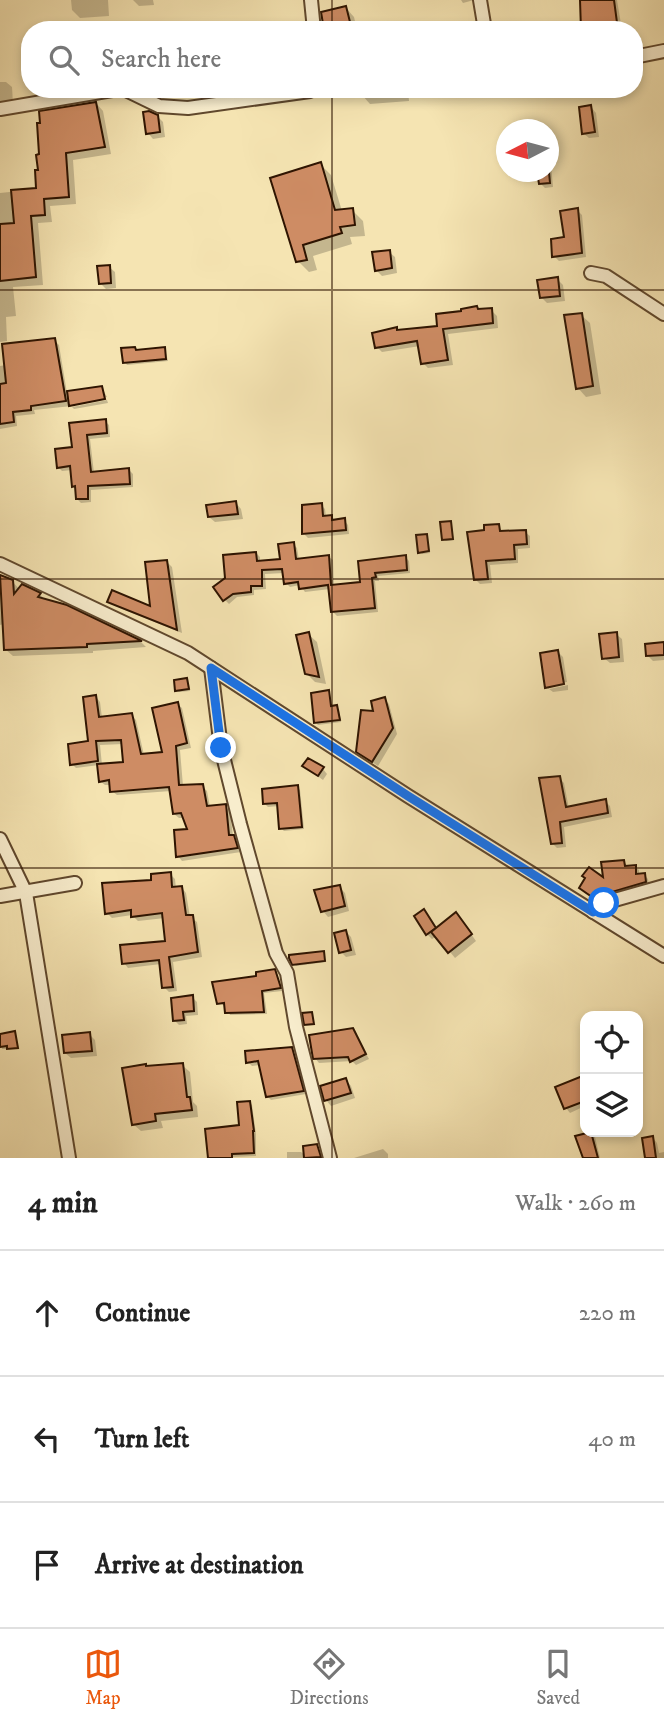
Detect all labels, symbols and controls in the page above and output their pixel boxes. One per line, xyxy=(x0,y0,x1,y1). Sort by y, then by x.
search box xyxy=(21,21,643,98)
icon: search xyxy=(45,41,83,79)
text: Search here xyxy=(101,43,221,76)
north arrow xyxy=(496,119,559,182)
route end xyxy=(205,732,236,763)
route start xyxy=(588,887,619,918)
map controls xyxy=(580,1011,643,1137)
button: locate xyxy=(580,1011,643,1074)
button: layers xyxy=(580,1074,643,1137)
text: 4 min xyxy=(28,1185,98,1222)
text: Walk · 260 m xyxy=(515,1189,636,1218)
icon: ahead xyxy=(28,1294,66,1332)
text: Continue xyxy=(95,1297,190,1330)
text: 220 m xyxy=(579,1299,636,1328)
icon: left xyxy=(28,1420,66,1458)
text: Turn left xyxy=(95,1423,189,1456)
text: 40 m xyxy=(588,1425,636,1454)
icon: arrive xyxy=(28,1546,66,1584)
text: Arrive at destination xyxy=(95,1549,304,1582)
tab: Map xyxy=(84,1645,122,1710)
tab: Directions xyxy=(290,1645,369,1710)
tab: Saved xyxy=(536,1645,580,1710)

